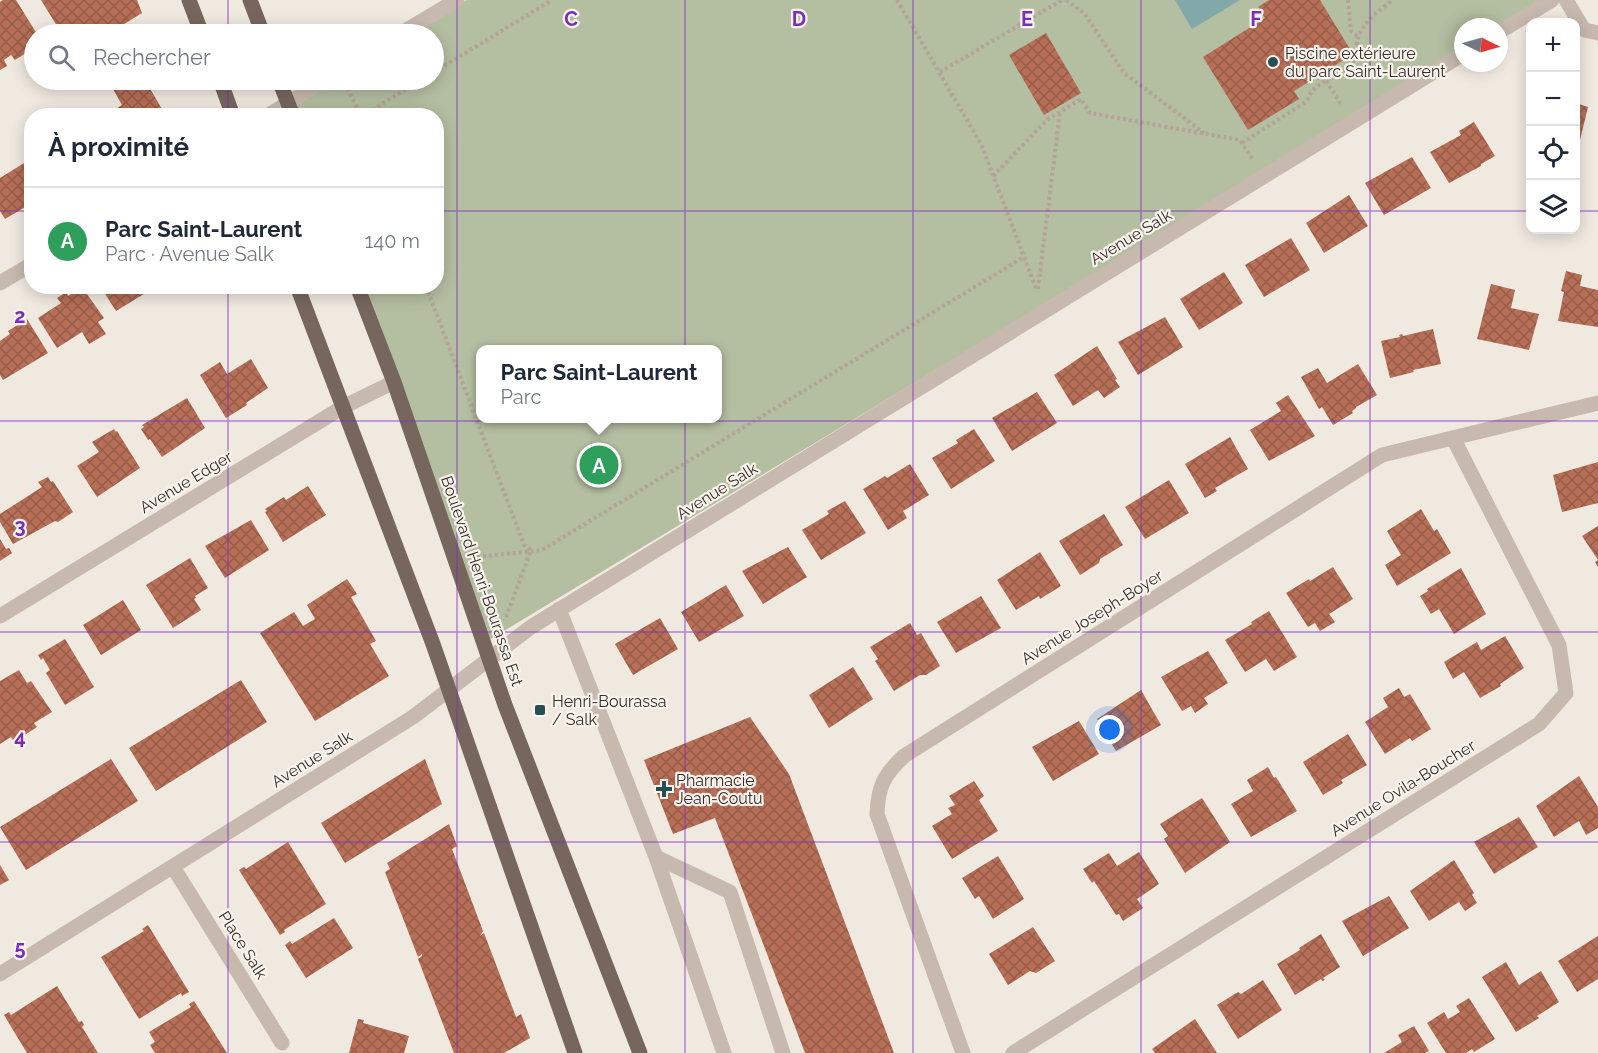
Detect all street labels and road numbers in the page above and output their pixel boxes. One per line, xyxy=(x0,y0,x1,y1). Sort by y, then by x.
street label: Avenue Salk xyxy=(1087,205,1176,269)
street label: Avenue Edger xyxy=(136,447,236,517)
street label: Avenue Salk xyxy=(673,458,761,523)
street label: Boulevard Henri-Bourassa Est xyxy=(437,473,527,689)
street label: Avenue Joseph-Boyer xyxy=(1018,566,1167,668)
street label: Avenue Salk xyxy=(268,726,356,791)
street label: Avenue Ovila-Boucher xyxy=(1327,736,1479,840)
street label: Place Salk xyxy=(215,908,272,983)

